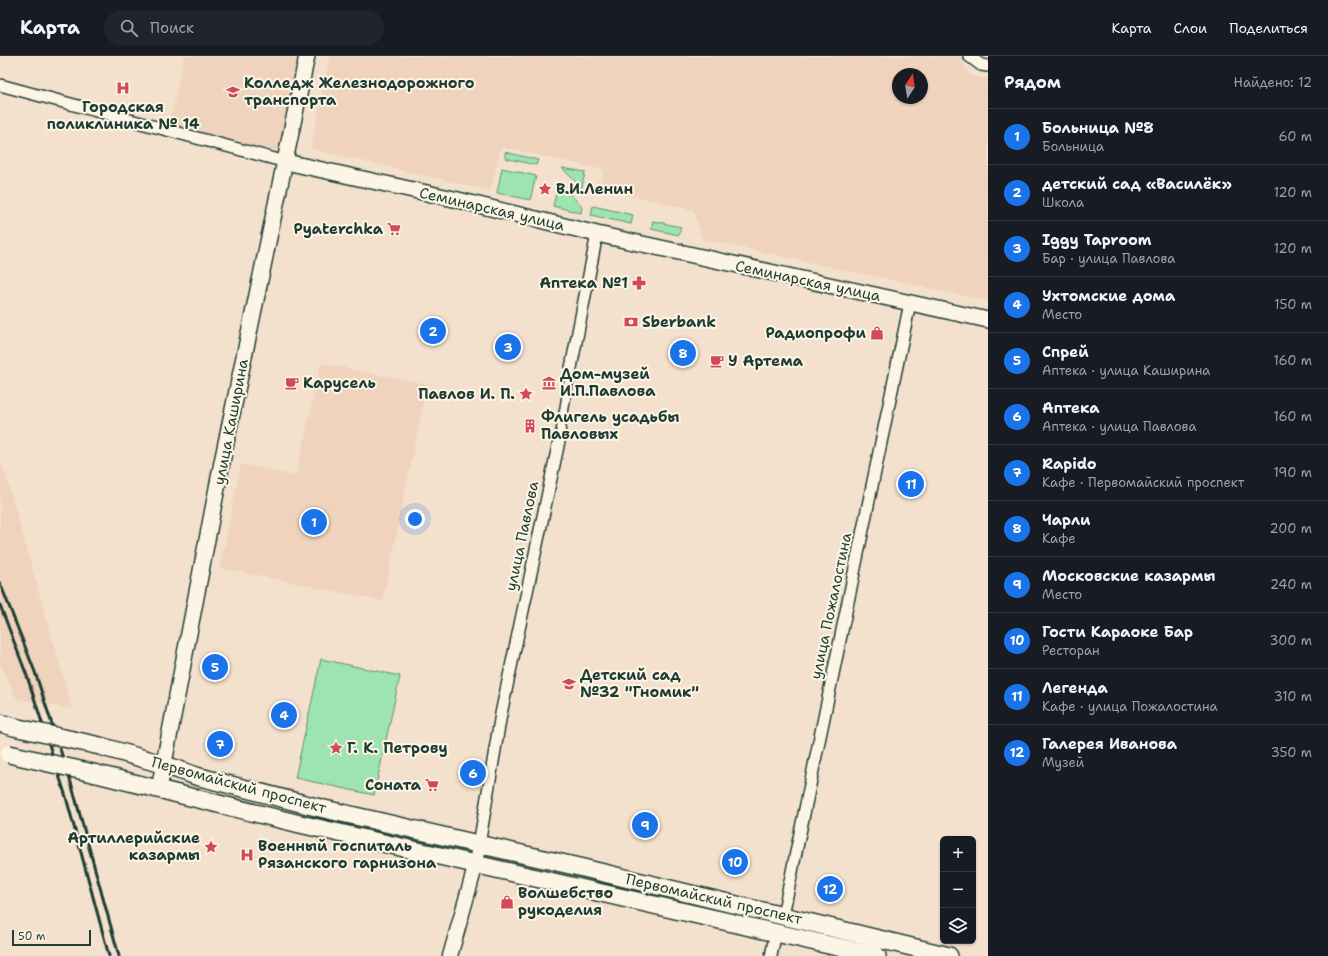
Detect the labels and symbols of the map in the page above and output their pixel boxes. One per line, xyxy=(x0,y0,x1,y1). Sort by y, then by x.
north arrow xyxy=(892,68,928,104)
place label: Колледж Железнодорожного транспорта xyxy=(244,73,475,110)
hospital icon: Городская поликлиника № 14 xyxy=(115,80,131,96)
school or university icon: Колледж Железнодорожного транспорта xyxy=(225,84,241,100)
place label: Городская поликлиника № 14 xyxy=(46,97,200,134)
place label: В.И.Ленин xyxy=(556,179,633,199)
place icon: В.И.Ленин xyxy=(537,181,553,197)
street label: Семинарская улица xyxy=(417,183,567,236)
place label: Pyaterchka xyxy=(293,219,384,239)
supermarket icon: Pyaterchka xyxy=(386,221,402,237)
street label: Семинарская улица xyxy=(733,256,883,306)
place label: Аптека №1 xyxy=(539,273,628,293)
pharmacy icon: Аптека №1 xyxy=(631,275,647,291)
place label: Sberbank xyxy=(642,312,716,332)
bank icon: Sberbank xyxy=(623,314,639,330)
pin: 2 xyxy=(420,316,446,346)
place label: Радиопрофи xyxy=(765,323,867,343)
shop icon: Радиопрофи xyxy=(869,325,885,341)
pin: 3 xyxy=(495,332,521,362)
pin: 8 xyxy=(670,338,696,368)
place label: У Артема xyxy=(728,351,804,371)
cafe icon: У Артема xyxy=(709,353,725,369)
street label: улица Каширина xyxy=(209,357,253,487)
place label: Дом-музей И.П.Павлова xyxy=(560,364,656,401)
place label: Карусель xyxy=(303,373,376,393)
cafe icon: Карусель xyxy=(284,375,300,391)
museum icon: Дом-музей И.П.Павлова xyxy=(541,375,557,391)
place label: Павлов И. П. xyxy=(418,384,515,404)
place icon: Павлов И. П. xyxy=(518,386,534,402)
place label: Флигель усадьбы Павловых xyxy=(541,407,679,444)
building icon: Флигель усадьбы Павловых xyxy=(522,418,538,434)
pin: 11 xyxy=(898,469,924,499)
street label: улица Павлова xyxy=(501,478,544,593)
pin: 1 xyxy=(301,507,327,537)
your location xyxy=(405,509,425,529)
street label: улица Пожалостина xyxy=(806,530,856,681)
pin: 5 xyxy=(202,652,228,682)
place label: Детский сад №32 "Гномик" xyxy=(580,665,699,702)
school or university icon: Детский сад №32 "Гномик" xyxy=(561,676,577,692)
pin: 4 xyxy=(271,700,297,730)
pin: 7 xyxy=(207,729,233,759)
place label: Г. К. Петрову xyxy=(347,738,448,758)
place icon: Г. К. Петрову xyxy=(328,740,344,756)
street label: Первомайский проспект xyxy=(149,752,329,818)
pin: 6 xyxy=(460,758,486,788)
place label: Соната xyxy=(365,775,422,795)
supermarket icon: Соната xyxy=(424,777,440,793)
pin: 9 xyxy=(632,810,658,840)
place label: Артиллерийские казармы xyxy=(67,828,200,865)
place label: Военный госпиталь Рязанского гарнизона xyxy=(258,836,437,873)
place icon: Артиллерийские казармы xyxy=(203,839,219,855)
hospital icon: Военный госпиталь Рязанского гарнизона xyxy=(239,847,255,863)
pin: 10 xyxy=(722,847,748,877)
street label: Первомайский проспект xyxy=(624,869,804,929)
pin: 12 xyxy=(817,874,843,904)
place label: Волшебство рукоделия xyxy=(518,883,613,920)
shop icon: Волшебство рукоделия xyxy=(499,894,515,910)
scale bar xyxy=(12,928,91,947)

